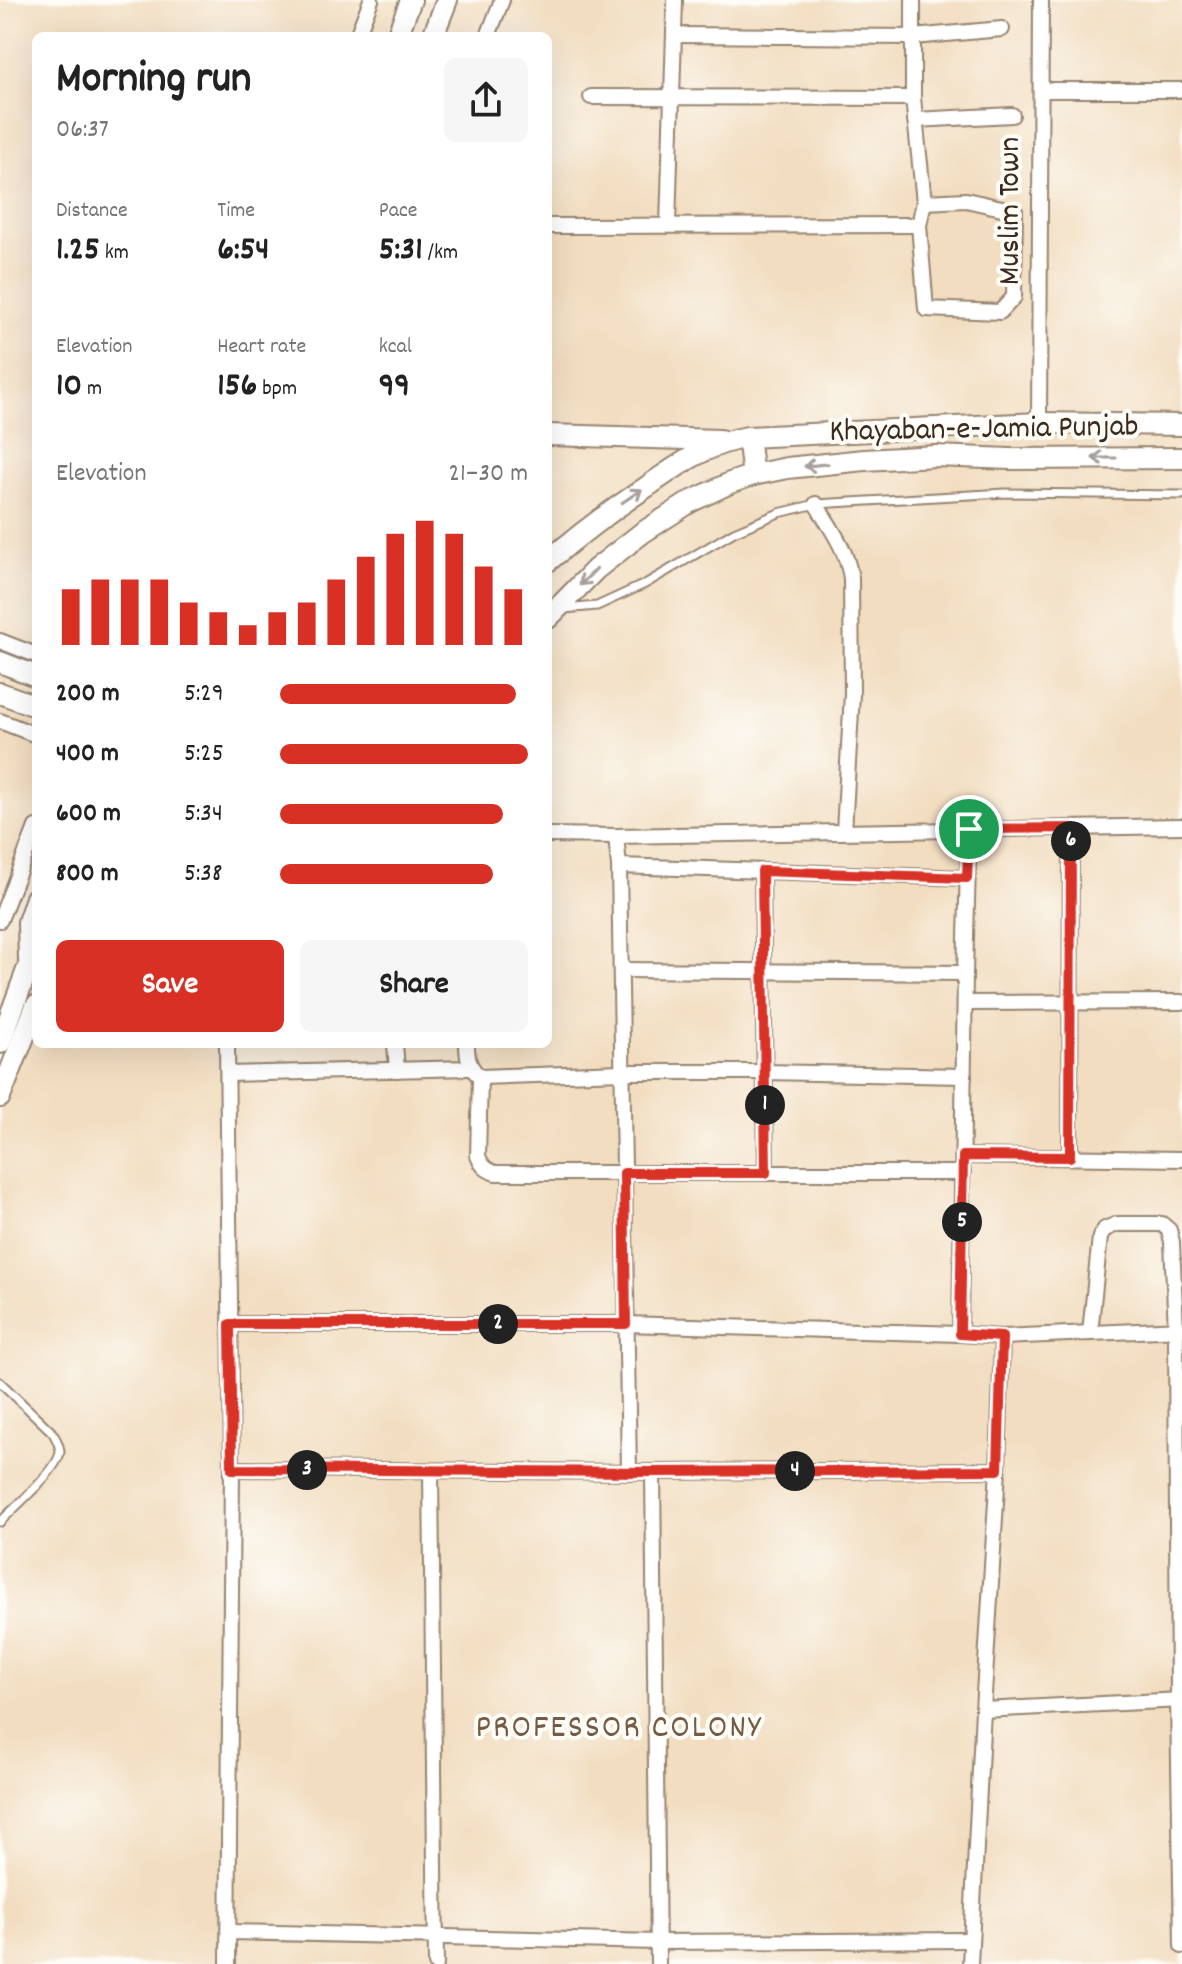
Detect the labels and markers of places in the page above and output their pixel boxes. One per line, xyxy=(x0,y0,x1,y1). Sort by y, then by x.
pin xyxy=(935,795,1003,863)
pin: 6 xyxy=(1051,821,1091,861)
pin: 1 xyxy=(745,1085,785,1125)
pin: 5 xyxy=(942,1202,982,1242)
pin: 2 xyxy=(478,1304,518,1344)
pin: 3 xyxy=(287,1450,327,1490)
pin: 4 xyxy=(775,1451,815,1491)

